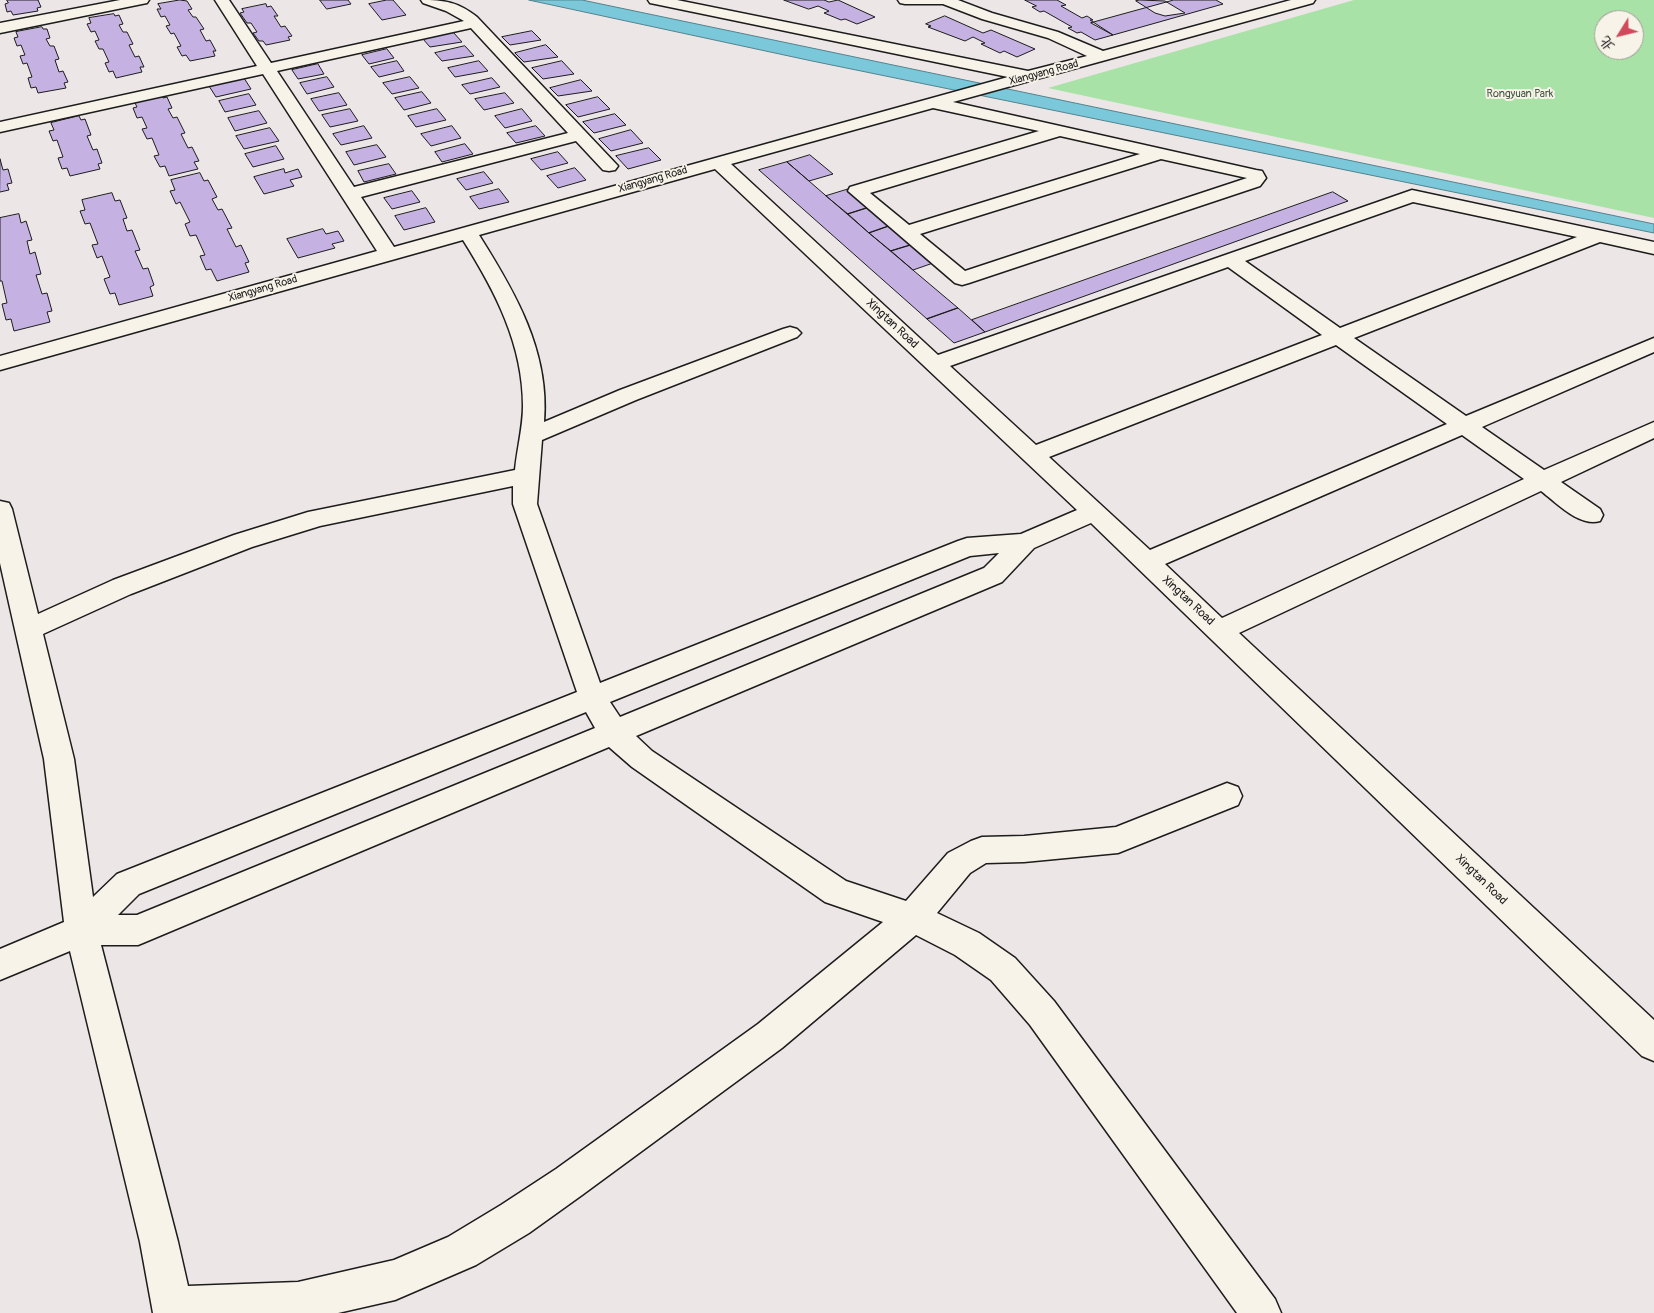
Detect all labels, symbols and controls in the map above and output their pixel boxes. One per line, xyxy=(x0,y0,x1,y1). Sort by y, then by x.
north arrow xyxy=(1594,10,1644,60)
text: 北 xyxy=(1596,33,1618,54)
street label: Xiangyang Road xyxy=(1008,57,1080,89)
park label: Rongyuan Park xyxy=(1487,87,1553,101)
street label: Xiangyang Road xyxy=(617,164,689,196)
street label: Xiangyang Road xyxy=(227,273,299,305)
street label: Xingtan Road xyxy=(863,296,921,352)
street label: Xingtan Road xyxy=(1159,573,1217,629)
street label: Xingtan Road xyxy=(1452,852,1510,908)

